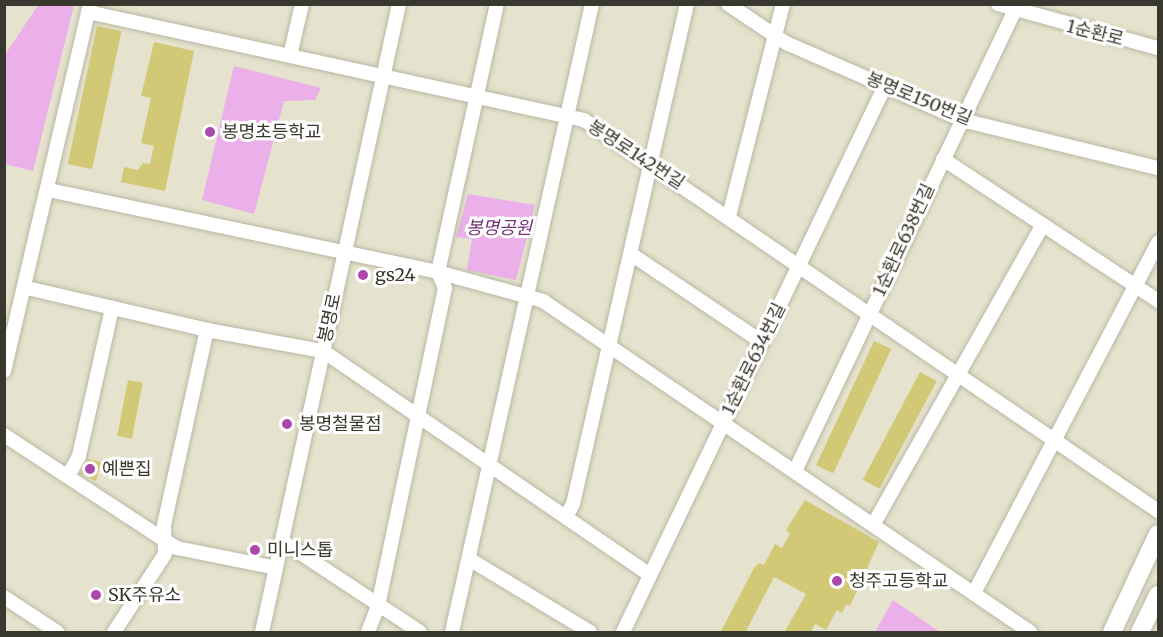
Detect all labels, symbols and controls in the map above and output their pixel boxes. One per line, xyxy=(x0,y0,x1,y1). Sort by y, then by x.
street label: 1순환로 xyxy=(1064,16,1126,50)
street label: 봉명로150번길 xyxy=(863,68,975,130)
street label: 봉명로142번길 xyxy=(584,116,688,194)
place label: 봉명초등학교 xyxy=(222,121,321,143)
marker: 봉명초등학교 xyxy=(203,125,217,139)
street label: 1순환로638번길 xyxy=(869,180,939,300)
park label: 봉명공원 xyxy=(466,217,532,239)
place label: gs24 xyxy=(375,264,416,286)
marker: gs24 xyxy=(356,268,370,282)
street label: 봉명로 xyxy=(314,291,346,345)
street label: 1순환로634번길 xyxy=(718,300,790,418)
place label: 봉명철물점 xyxy=(299,413,382,435)
marker: 봉명철물점 xyxy=(280,417,294,431)
place label: 예쁜집 xyxy=(102,458,152,480)
marker: 예쁜집 xyxy=(83,462,97,476)
place label: 미니스톱 xyxy=(267,539,333,561)
marker: 미니스톱 xyxy=(248,543,262,557)
place label: 청주고등학교 xyxy=(849,570,948,592)
marker: 청주고등학교 xyxy=(830,574,844,588)
place label: SK주유소 xyxy=(108,584,181,606)
marker: SK주유소 xyxy=(89,588,103,602)

